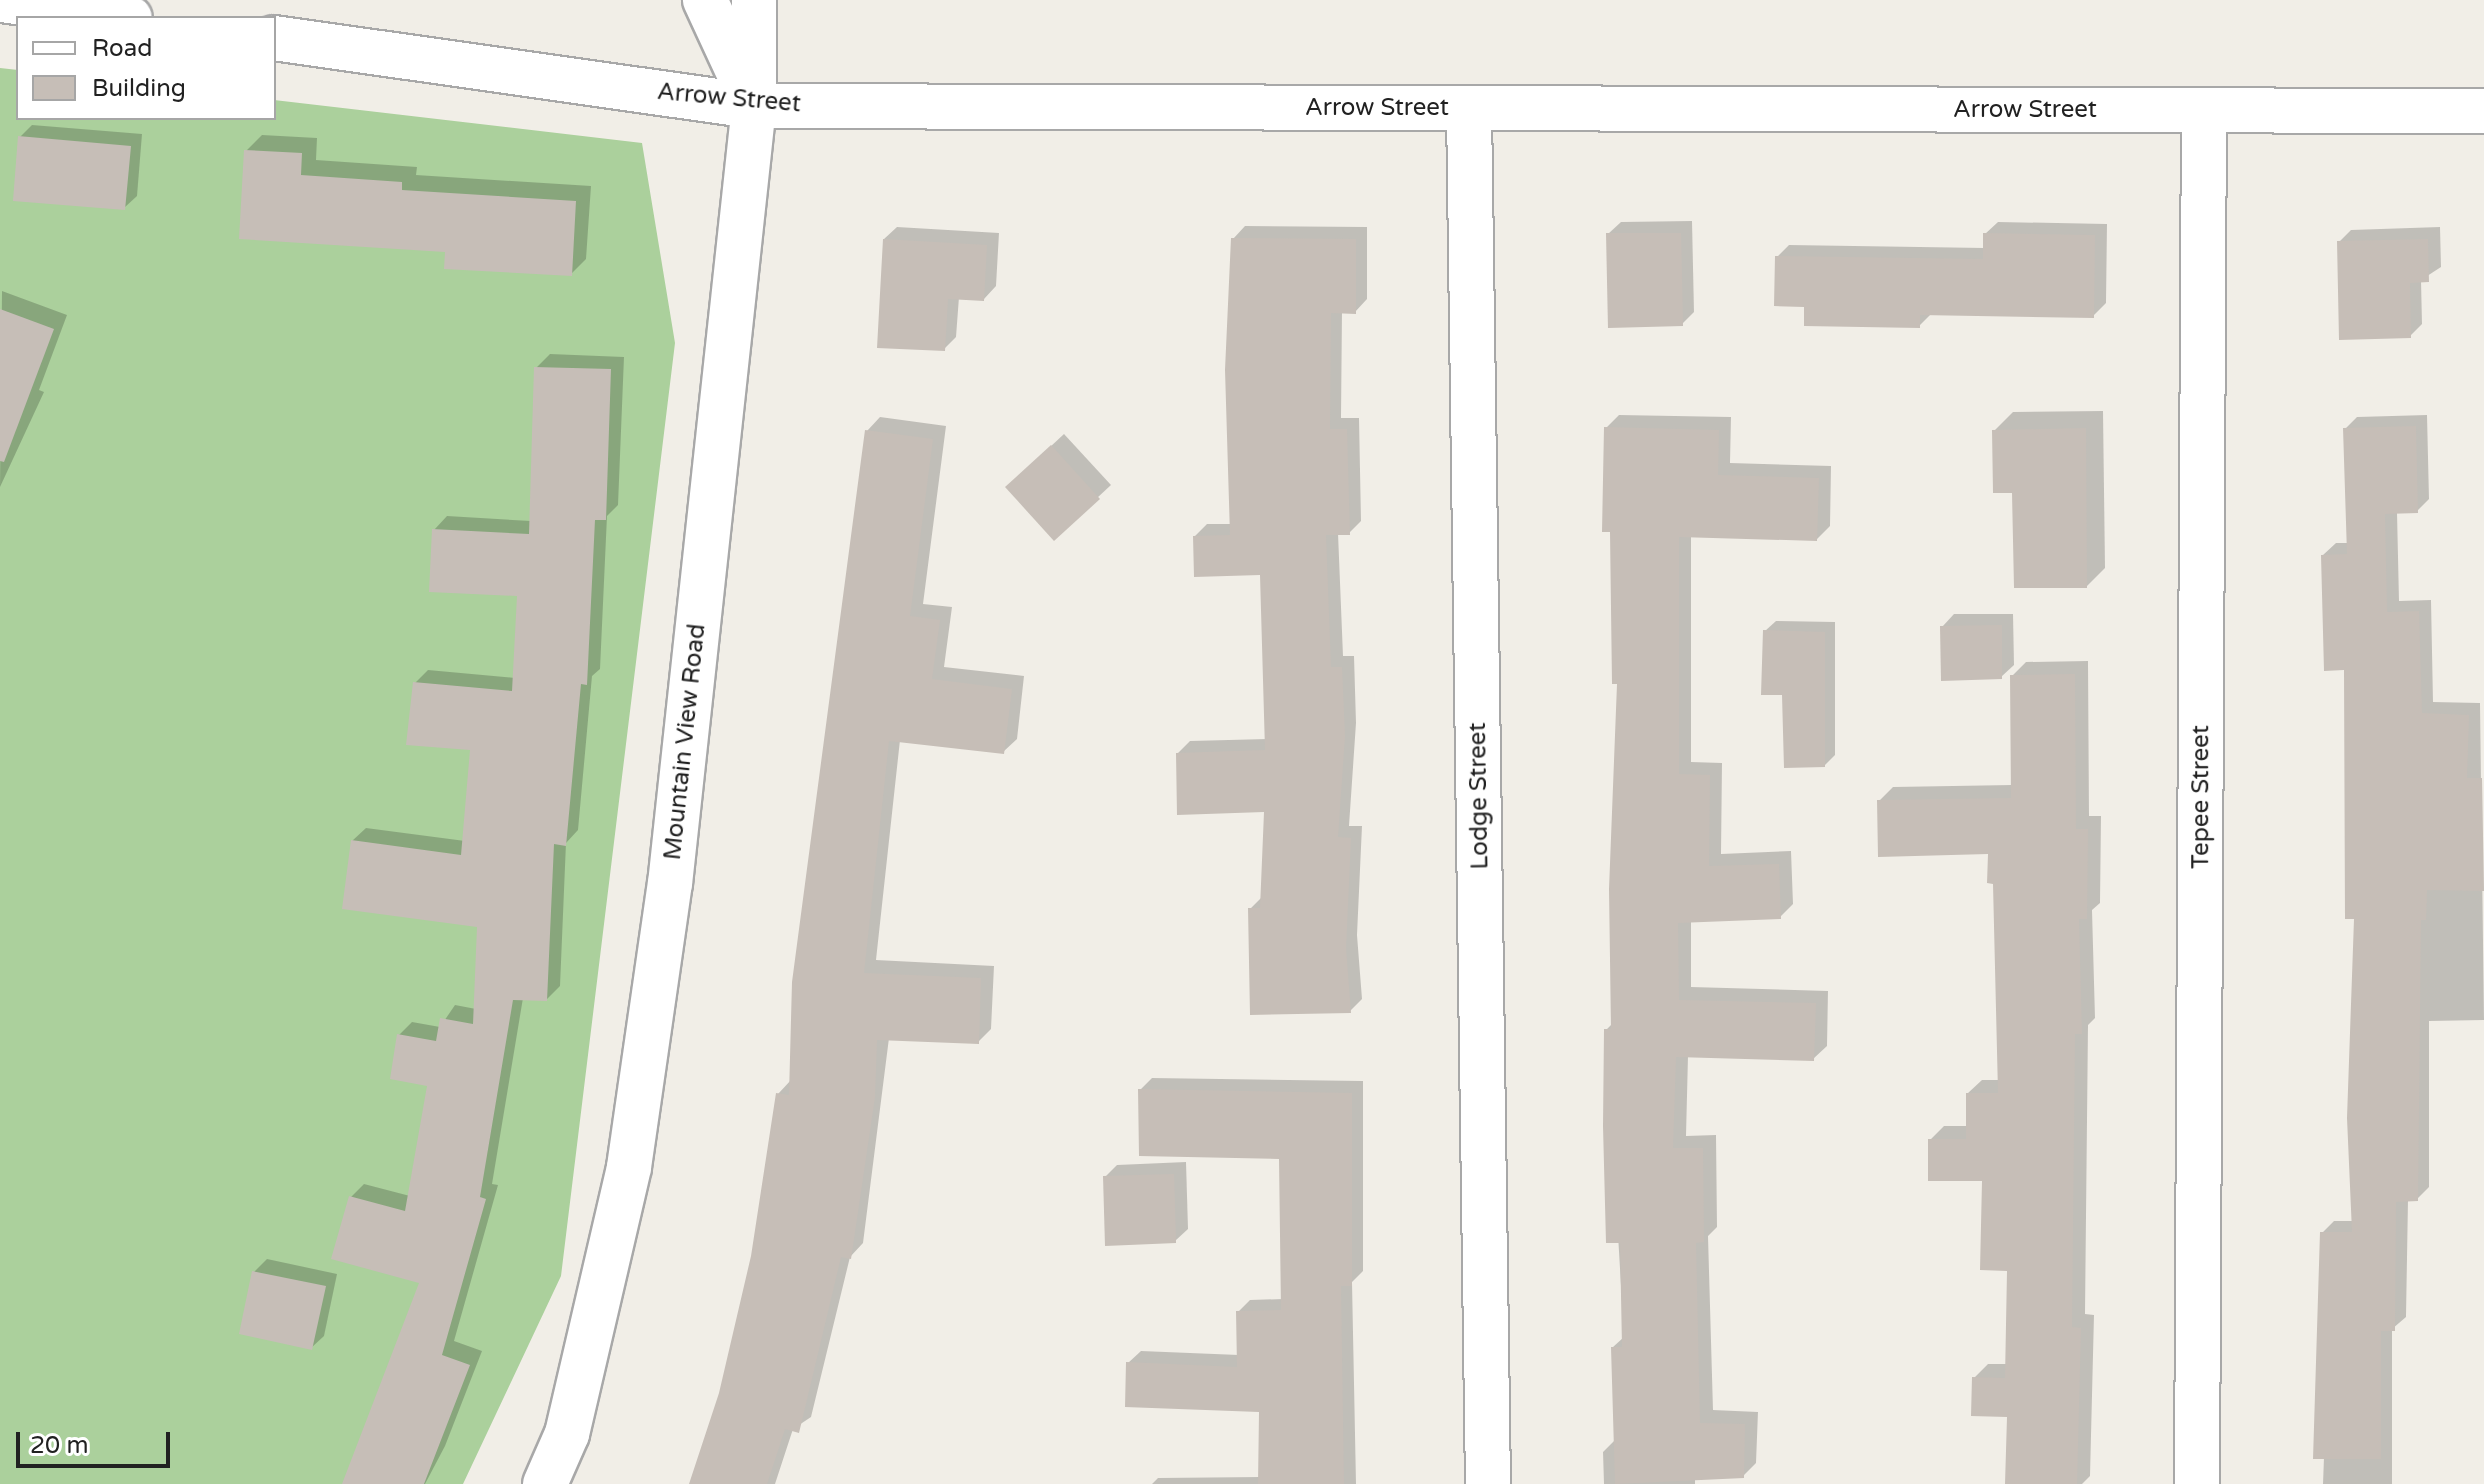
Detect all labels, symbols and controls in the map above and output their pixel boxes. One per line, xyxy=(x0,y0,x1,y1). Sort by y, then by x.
legend xyxy=(16,16,276,120)
text: Road xyxy=(92,34,152,63)
text: Building xyxy=(92,74,186,103)
street label: Arrow Street xyxy=(656,77,802,119)
street label: Arrow Street xyxy=(1305,94,1449,122)
street label: Arrow Street xyxy=(1953,96,2097,124)
street label: Mountain View Road xyxy=(658,623,712,861)
street label: Lodge Street xyxy=(1463,722,1495,870)
street label: Tepee Street xyxy=(2187,725,2215,869)
scale bar xyxy=(20,1416,174,1466)
text: 20 m xyxy=(30,1431,88,1460)

